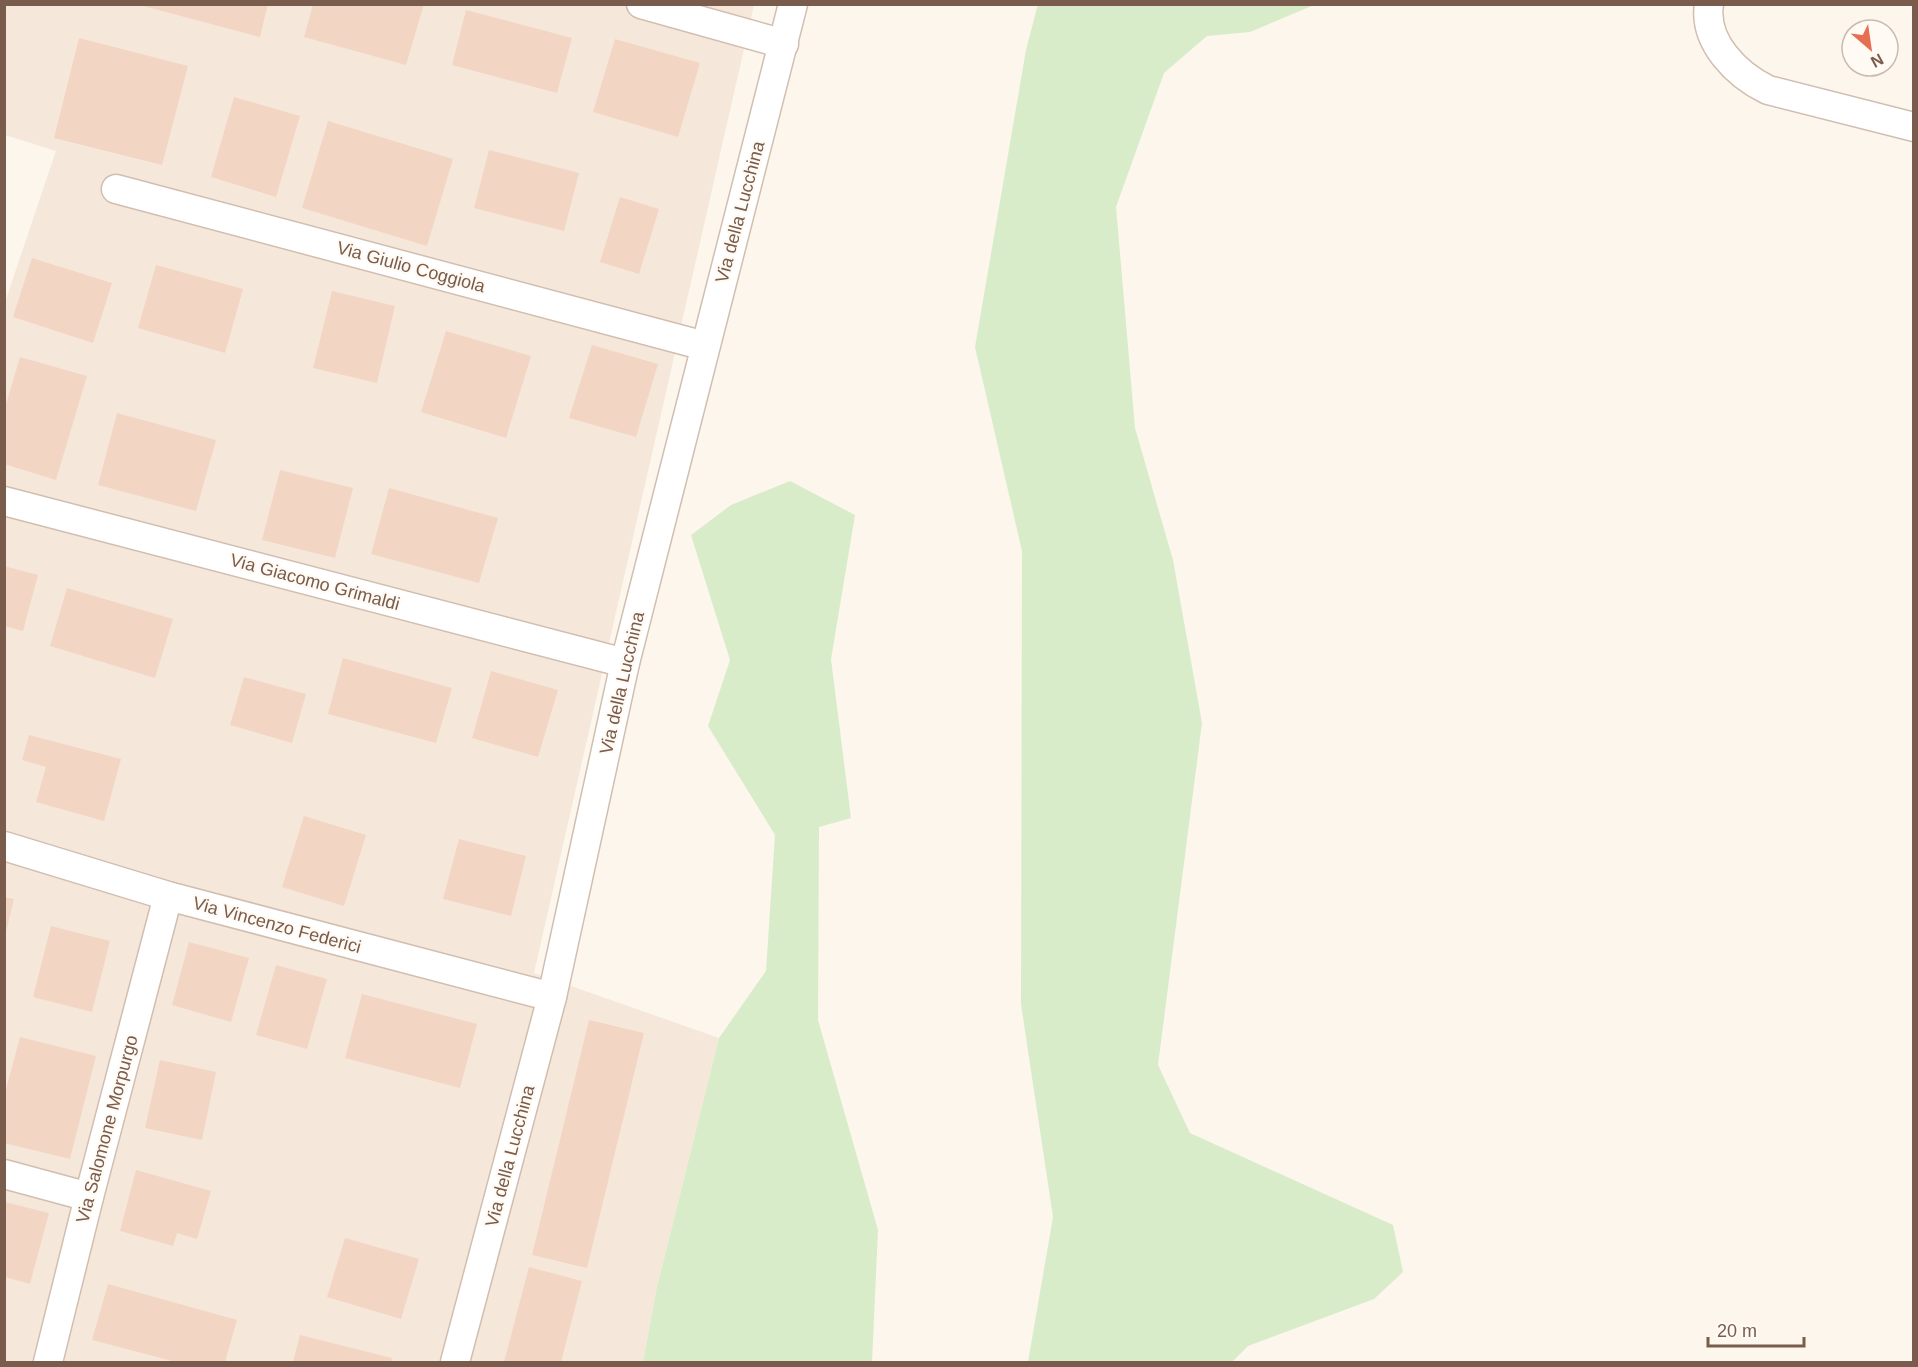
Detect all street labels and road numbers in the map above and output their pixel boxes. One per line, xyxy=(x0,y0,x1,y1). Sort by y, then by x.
street label: Via della Lucchina xyxy=(711,138,769,285)
street label: Via Giulio Coggiola xyxy=(335,238,488,297)
street label: Via Giacomo Grimaldi xyxy=(228,550,402,614)
street label: Via della Lucchina xyxy=(596,609,648,756)
street label: Via Vincenzo Federici xyxy=(191,893,363,957)
street label: Via Salomone Morpurgo xyxy=(72,1033,142,1225)
street label: Via della Lucchina xyxy=(481,1082,539,1229)

